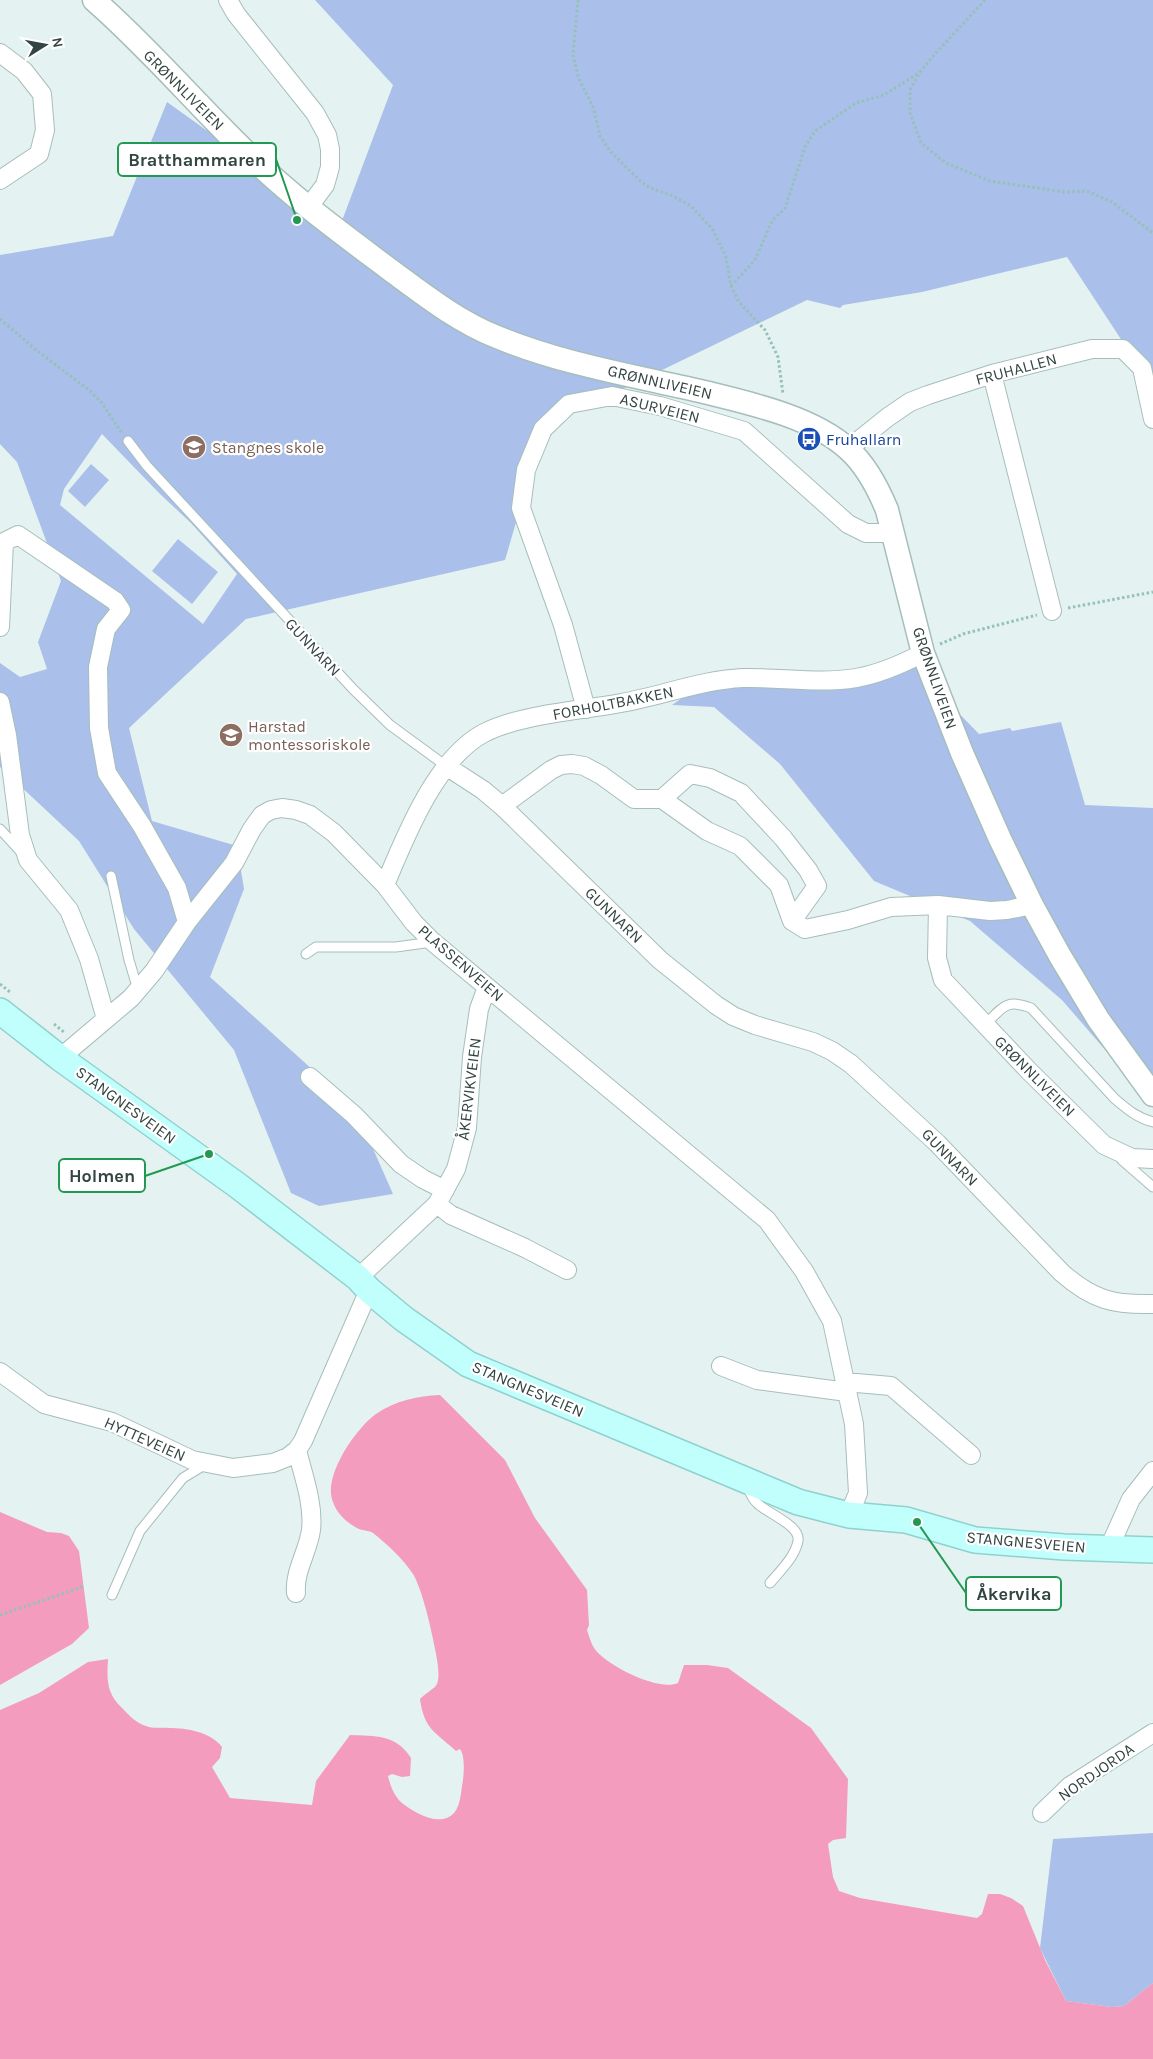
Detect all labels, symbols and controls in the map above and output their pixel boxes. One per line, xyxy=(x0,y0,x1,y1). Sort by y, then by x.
north arrow xyxy=(20,20,70,70)
text: N xyxy=(48,36,67,49)
street label: GRØNNLIVEIEN xyxy=(140,46,228,134)
callout: Bratthammaren xyxy=(118,143,276,176)
text: Bratthammaren xyxy=(128,149,266,171)
street label: FRUHALLEN xyxy=(973,349,1059,389)
street label: GRØNNLIVEIEN xyxy=(606,361,714,403)
street label: ASURVEIEN xyxy=(618,389,702,427)
bus stop icon: Fruhallarn xyxy=(796,426,822,452)
place label: Fruhallarn xyxy=(826,430,902,449)
school or university icon: Stangnes skole xyxy=(181,434,207,460)
place label: Stangnes skole xyxy=(212,438,324,457)
street label: GUNNARN xyxy=(281,614,345,680)
street label: GRØNNLIVEIEN xyxy=(909,624,961,732)
street label: FORHOLTBAKKEN xyxy=(551,682,675,724)
place label: Harstad montessoriskole xyxy=(248,717,371,754)
school or university icon: Harstad montessoriskole xyxy=(218,722,244,748)
street label: GUNNARN xyxy=(581,883,647,947)
street label: PLASSENVEIEN xyxy=(414,921,508,1005)
street label: GRØNNLIVEIEN xyxy=(991,1032,1079,1120)
street label: ÅKERVIKVEIEN xyxy=(453,1037,485,1141)
street label: STANGNESVEIEN xyxy=(72,1062,180,1148)
street label: GUNNARN xyxy=(918,1124,982,1190)
callout: Holmen xyxy=(59,1159,145,1192)
text: Holmen xyxy=(69,1165,135,1187)
street label: STANGNESVEIEN xyxy=(469,1357,587,1421)
street label: HYTTEVEIEN xyxy=(101,1413,189,1465)
street label: STANGNESVEIEN xyxy=(966,1527,1086,1557)
callout: Åkervika xyxy=(966,1577,1061,1610)
text: Åkervika xyxy=(977,1582,1051,1605)
street label: NORDJORDA xyxy=(1055,1739,1137,1805)

